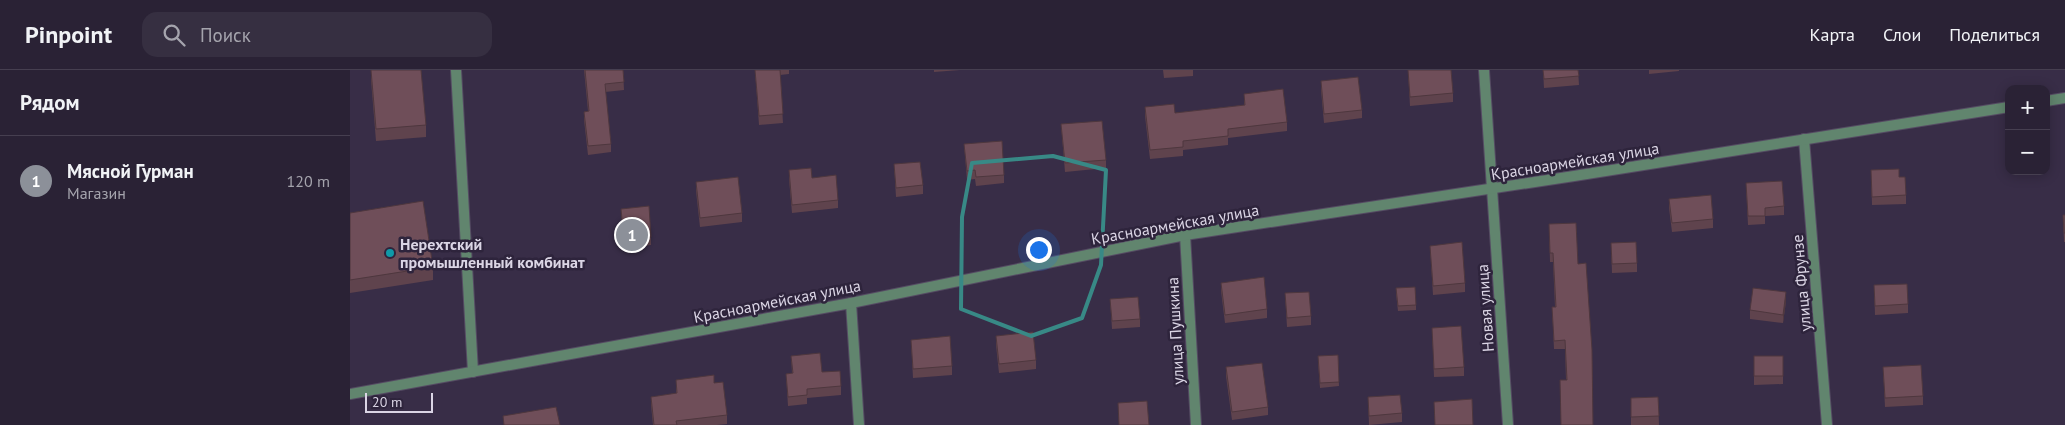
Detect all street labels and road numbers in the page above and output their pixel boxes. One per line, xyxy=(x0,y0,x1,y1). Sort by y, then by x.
street label: Красноармейская улица xyxy=(1490,138,1660,184)
street label: Красноармейская улица xyxy=(1090,199,1260,249)
street label: улица Фрунзе xyxy=(1787,234,1815,332)
street label: Новая улица xyxy=(1472,263,1498,353)
street label: Красноармейская улица xyxy=(692,275,862,327)
street label: улица Пушкина xyxy=(1162,277,1188,385)

